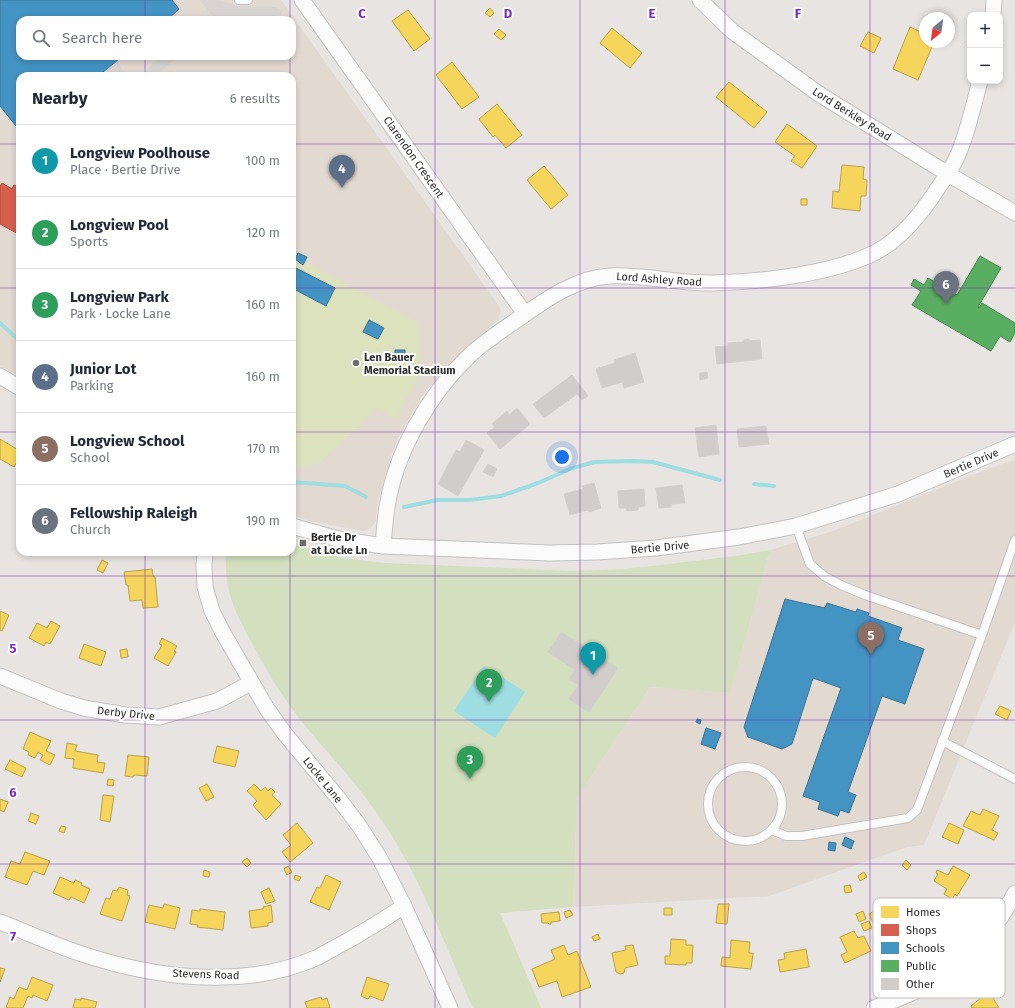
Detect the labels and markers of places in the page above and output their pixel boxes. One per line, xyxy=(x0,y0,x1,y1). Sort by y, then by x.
pin: 4 xyxy=(329,155,355,188)
pin: 6 xyxy=(933,271,959,304)
place label: Len Bauer Memorial Stadium xyxy=(364,351,455,377)
marker: Len Bauer Memorial Stadium xyxy=(351,358,361,368)
place label: Bertie Dr at Locke Ln xyxy=(311,531,367,557)
marker: Bertie Dr at Locke Ln xyxy=(298,538,308,548)
pin: 5 xyxy=(858,622,884,655)
pin: 1 xyxy=(580,642,606,675)
pin: 2 xyxy=(476,669,502,702)
pin: 3 xyxy=(457,746,483,779)

